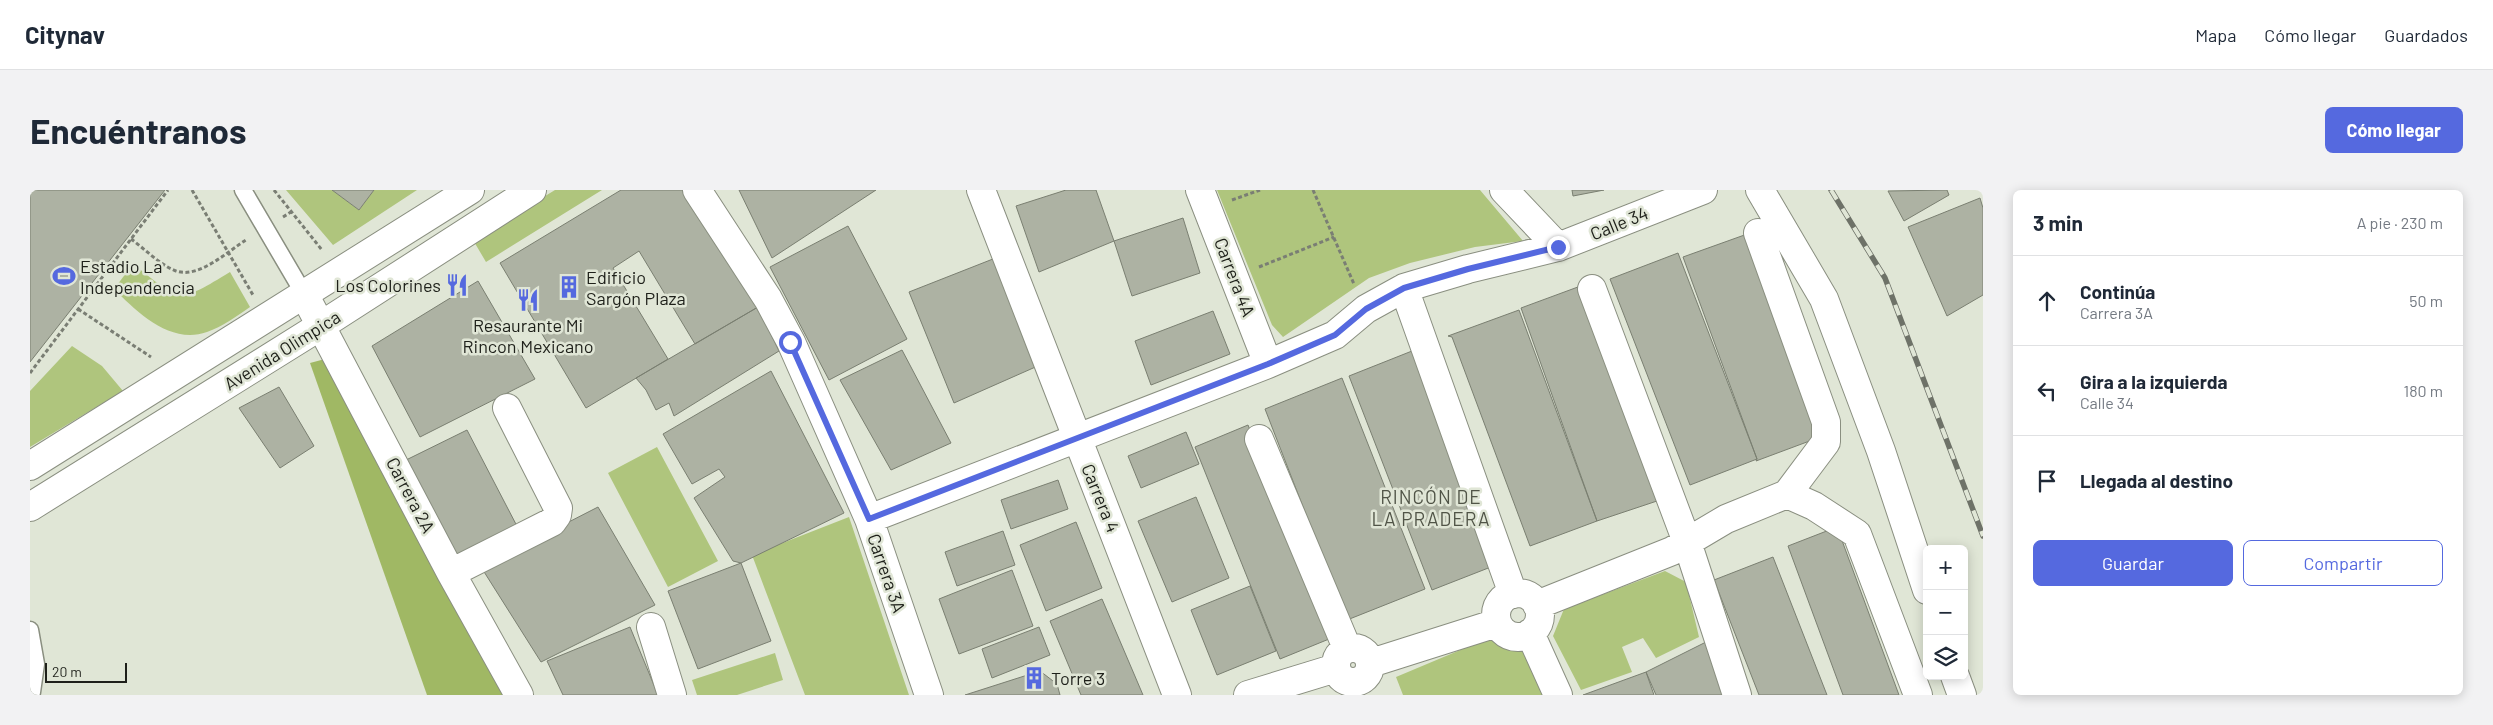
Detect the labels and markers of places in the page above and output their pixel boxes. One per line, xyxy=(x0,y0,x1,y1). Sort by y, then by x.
place label: Estadio La Independencia xyxy=(80,255,195,298)
sports icon: Estadio La Independencia xyxy=(51,263,77,289)
place label: Edificio Sargón Plaza xyxy=(586,266,686,309)
restaurant icon: Los Colorines xyxy=(444,272,470,298)
place label: Los Colorines xyxy=(335,274,441,296)
building icon: Edificio Sargón Plaza xyxy=(556,274,582,300)
restaurant icon: Resaurante Mi Rincon Mexicano xyxy=(515,287,541,313)
place label: Resaurante Mi Rincon Mexicano xyxy=(463,314,593,357)
building icon: Torre 3 xyxy=(1021,665,1047,691)
place label: Torre 3 xyxy=(1051,667,1105,689)

